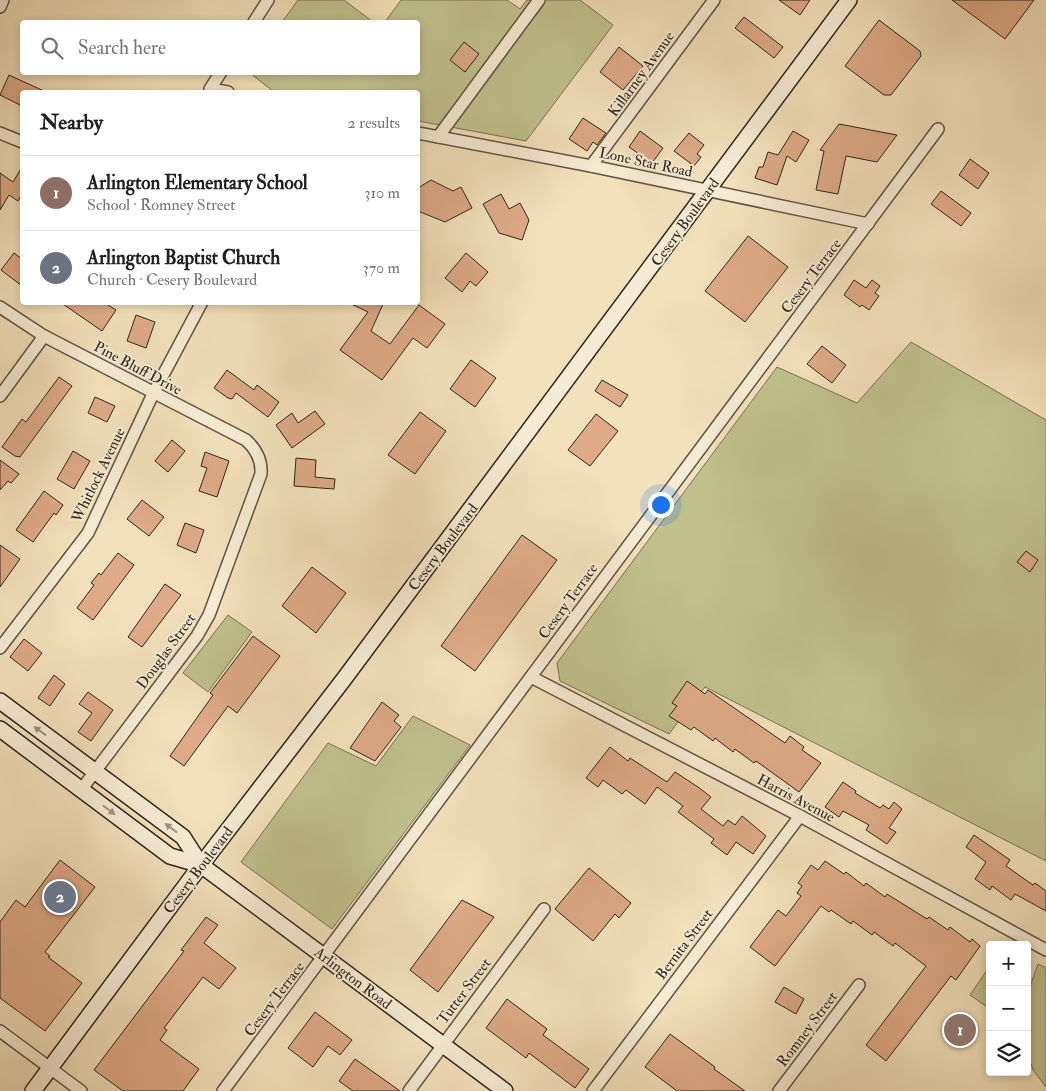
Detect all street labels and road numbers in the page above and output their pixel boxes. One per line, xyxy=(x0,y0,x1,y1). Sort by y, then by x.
street label: Killarney Avenue xyxy=(604,28,679,121)
street label: Lone Star Road xyxy=(598,143,695,182)
street label: Cesery Boulevard xyxy=(647,174,724,270)
street label: Cesery Terrace xyxy=(777,235,846,318)
street label: Pine Bluff Drive xyxy=(90,337,185,400)
street label: Whitlock Avenue xyxy=(67,425,130,527)
street label: Cesery Boulevard xyxy=(404,499,483,595)
street label: Cesery Terrace xyxy=(535,560,602,643)
street label: Douglas Street xyxy=(133,610,200,693)
street label: Harris Avenue xyxy=(754,770,838,827)
street label: Cesery Boulevard xyxy=(159,822,238,918)
street label: Bernita Street xyxy=(652,905,717,983)
street label: Arlington Road xyxy=(309,942,396,1014)
street label: Tutter Street xyxy=(433,954,496,1028)
street label: Cesery Terrace xyxy=(240,958,309,1041)
street label: Romney Street xyxy=(773,988,842,1071)

